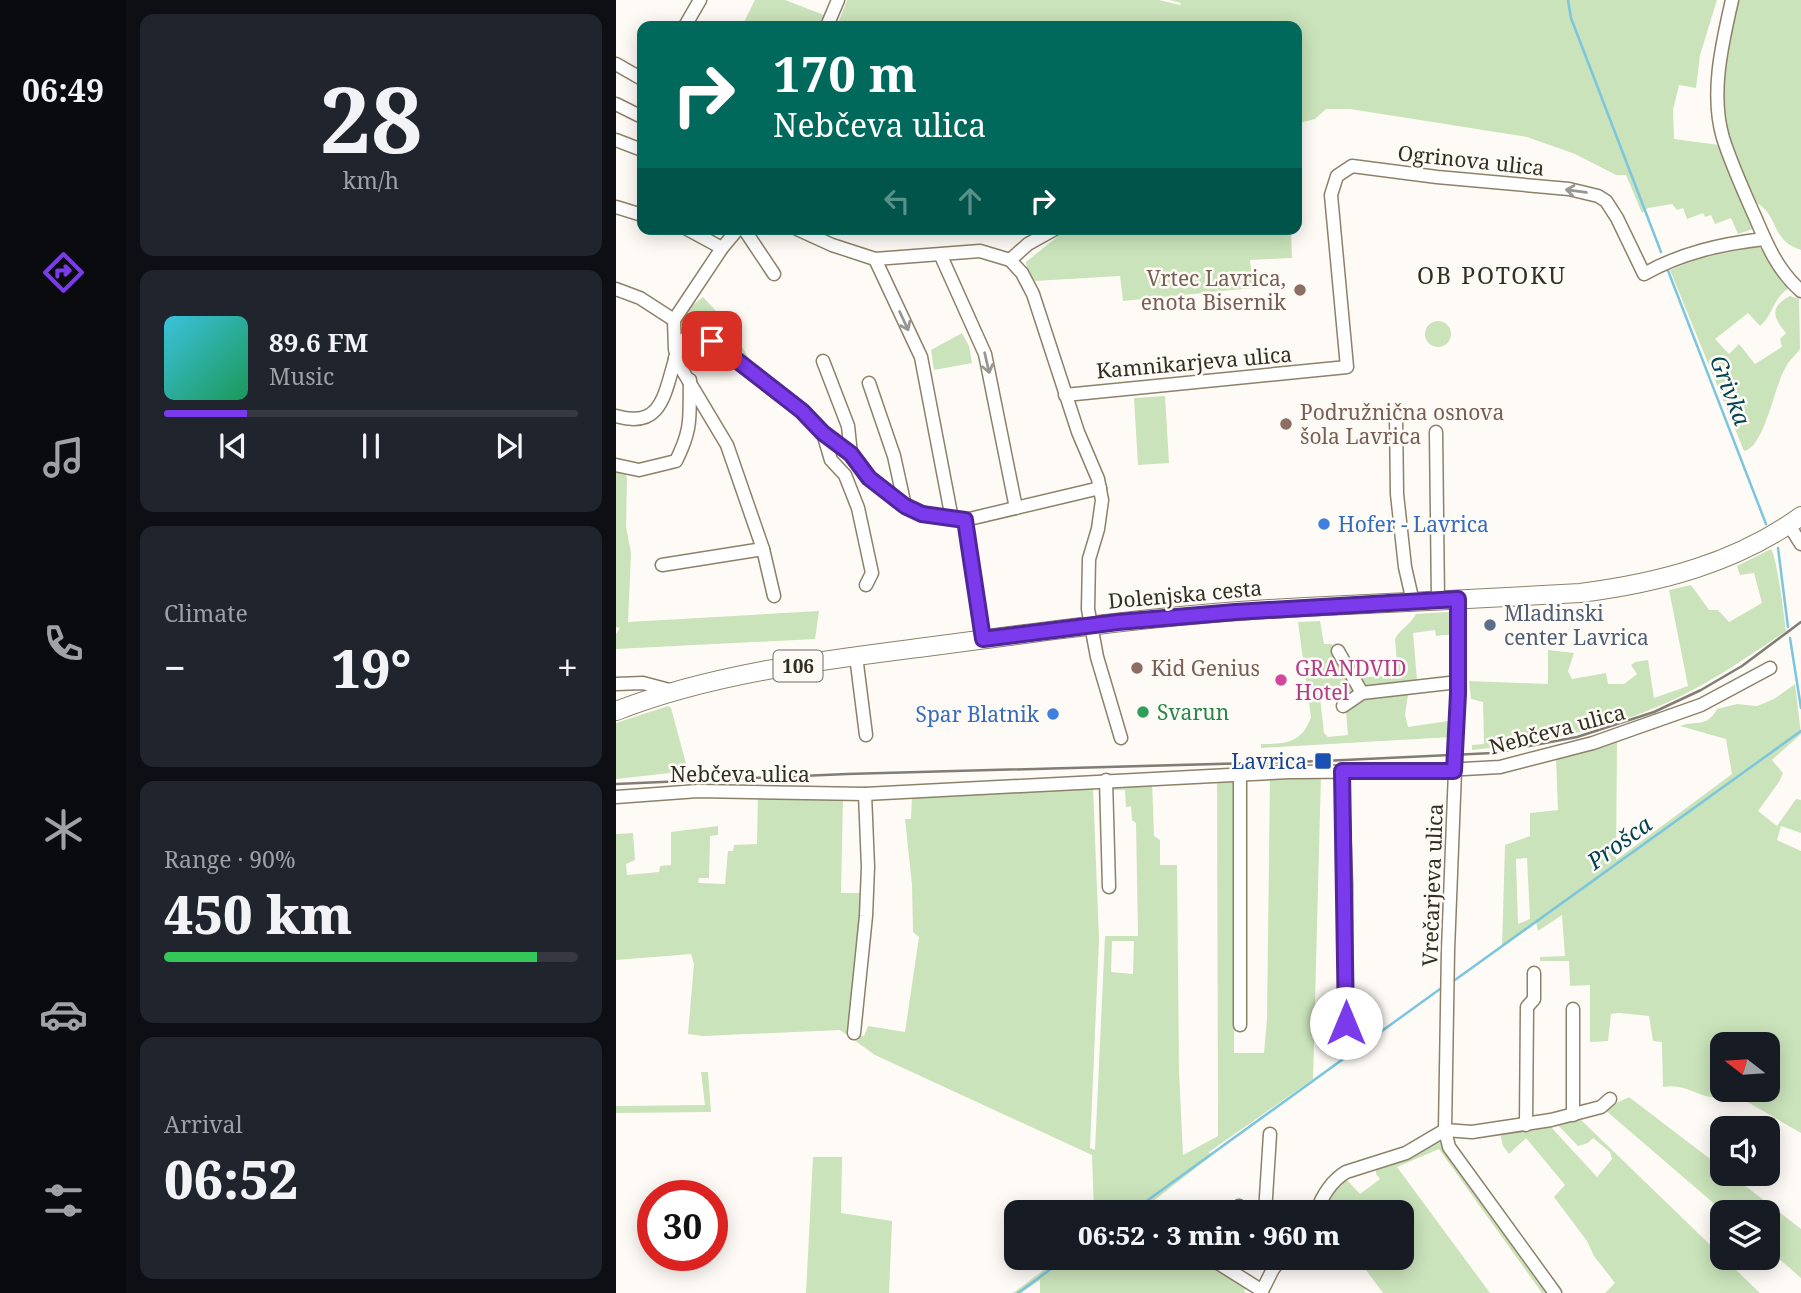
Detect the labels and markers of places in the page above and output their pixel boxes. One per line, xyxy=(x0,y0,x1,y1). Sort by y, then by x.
place label: Vrtec Lavrica, enota Bisernik xyxy=(1141,264,1287,316)
marker: Vrtec Lavrica, enota Bisernik xyxy=(1292,282,1308,298)
pin xyxy=(682,311,742,371)
place label: Podružnična osnova šola Lavrica xyxy=(1300,398,1504,450)
marker: Podružnična osnova šola Lavrica xyxy=(1278,416,1294,432)
place label: Hofer - Lavrica xyxy=(1338,510,1489,538)
marker: Hofer - Lavrica xyxy=(1316,516,1332,532)
place label: Mladinski center Lavrica xyxy=(1504,599,1649,651)
marker: Mladinski center Lavrica xyxy=(1482,617,1498,633)
place label: Kid Genius xyxy=(1151,654,1260,682)
place label: GRANDVID Hotel xyxy=(1295,654,1407,706)
marker: Kid Genius xyxy=(1129,660,1145,676)
marker: GRANDVID Hotel xyxy=(1273,672,1289,688)
place label: Svarun xyxy=(1157,698,1229,726)
place label: Spar Blatnik xyxy=(915,700,1040,728)
marker: Svarun xyxy=(1135,704,1151,720)
marker: Spar Blatnik xyxy=(1045,706,1061,722)
place label: Lavrica xyxy=(1231,747,1307,775)
marker: Lavrica xyxy=(1313,751,1333,771)

